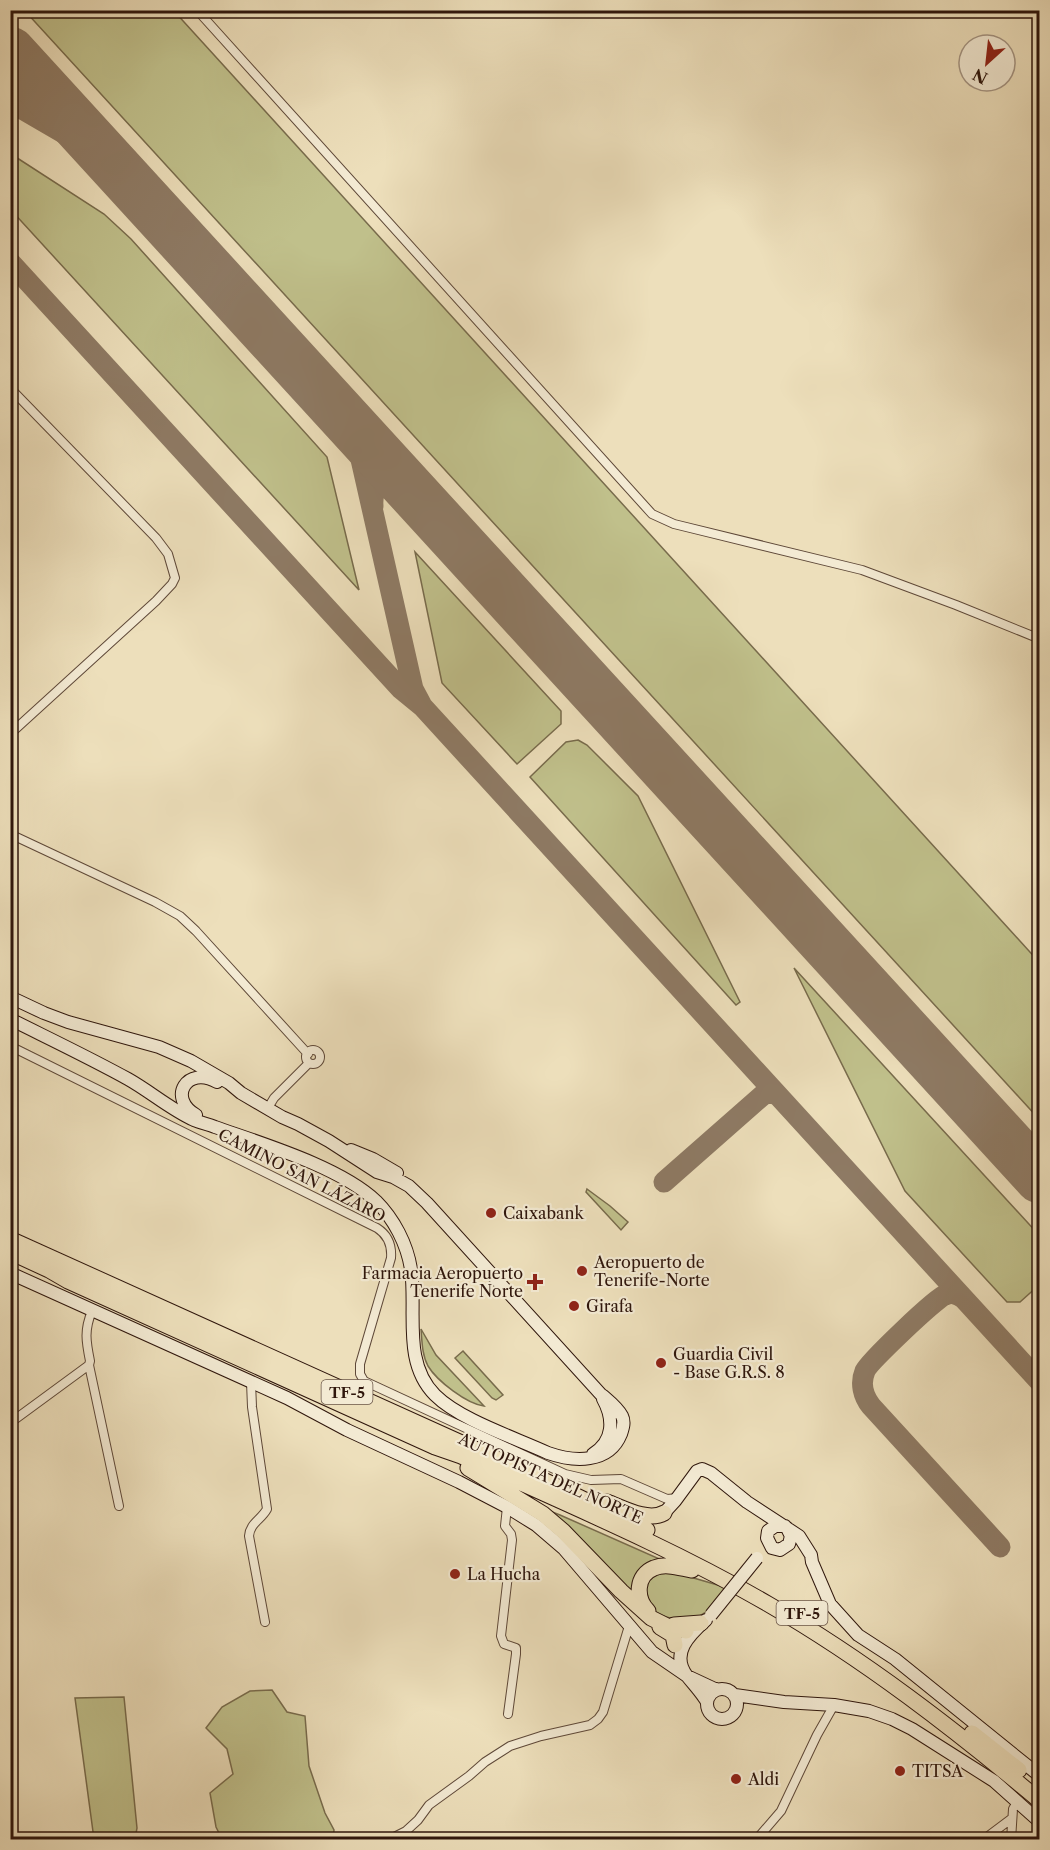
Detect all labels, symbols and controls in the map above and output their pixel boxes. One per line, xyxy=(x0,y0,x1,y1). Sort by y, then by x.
north arrow xyxy=(957,33,1017,93)
text: N xyxy=(969,64,991,88)
street label: CAMINO SAN LÁZARO xyxy=(215,1124,389,1226)
place label: Caixabank xyxy=(503,1203,585,1223)
marker: Caixabank xyxy=(484,1206,498,1220)
place label: Aeropuerto de Tenerife-Norte xyxy=(593,1252,710,1290)
place label: Farmacia Aeropuerto Tenerife Norte xyxy=(362,1263,523,1301)
marker: Aeropuerto de Tenerife-Norte xyxy=(575,1264,589,1278)
marker: Farmacia Aeropuerto Tenerife Norte xyxy=(528,1275,542,1289)
place label: Girafa xyxy=(586,1296,634,1316)
marker: Girafa xyxy=(567,1299,581,1313)
place label: Guardia Civil - Base G.R.S. 8 xyxy=(673,1344,785,1382)
marker: Guardia Civil - Base G.R.S. 8 xyxy=(654,1356,668,1370)
road number: TF-5 xyxy=(322,1380,372,1404)
street label: AUTOPISTA DEL NORTE xyxy=(455,1428,646,1528)
place label: La Hucha xyxy=(467,1564,541,1584)
marker: La Hucha xyxy=(448,1567,462,1581)
road number: TF-5 xyxy=(776,1601,828,1625)
place label: TITSA xyxy=(912,1761,964,1781)
marker: TITSA xyxy=(893,1764,907,1778)
place label: Aldi xyxy=(747,1769,779,1789)
marker: Aldi xyxy=(729,1772,743,1786)

